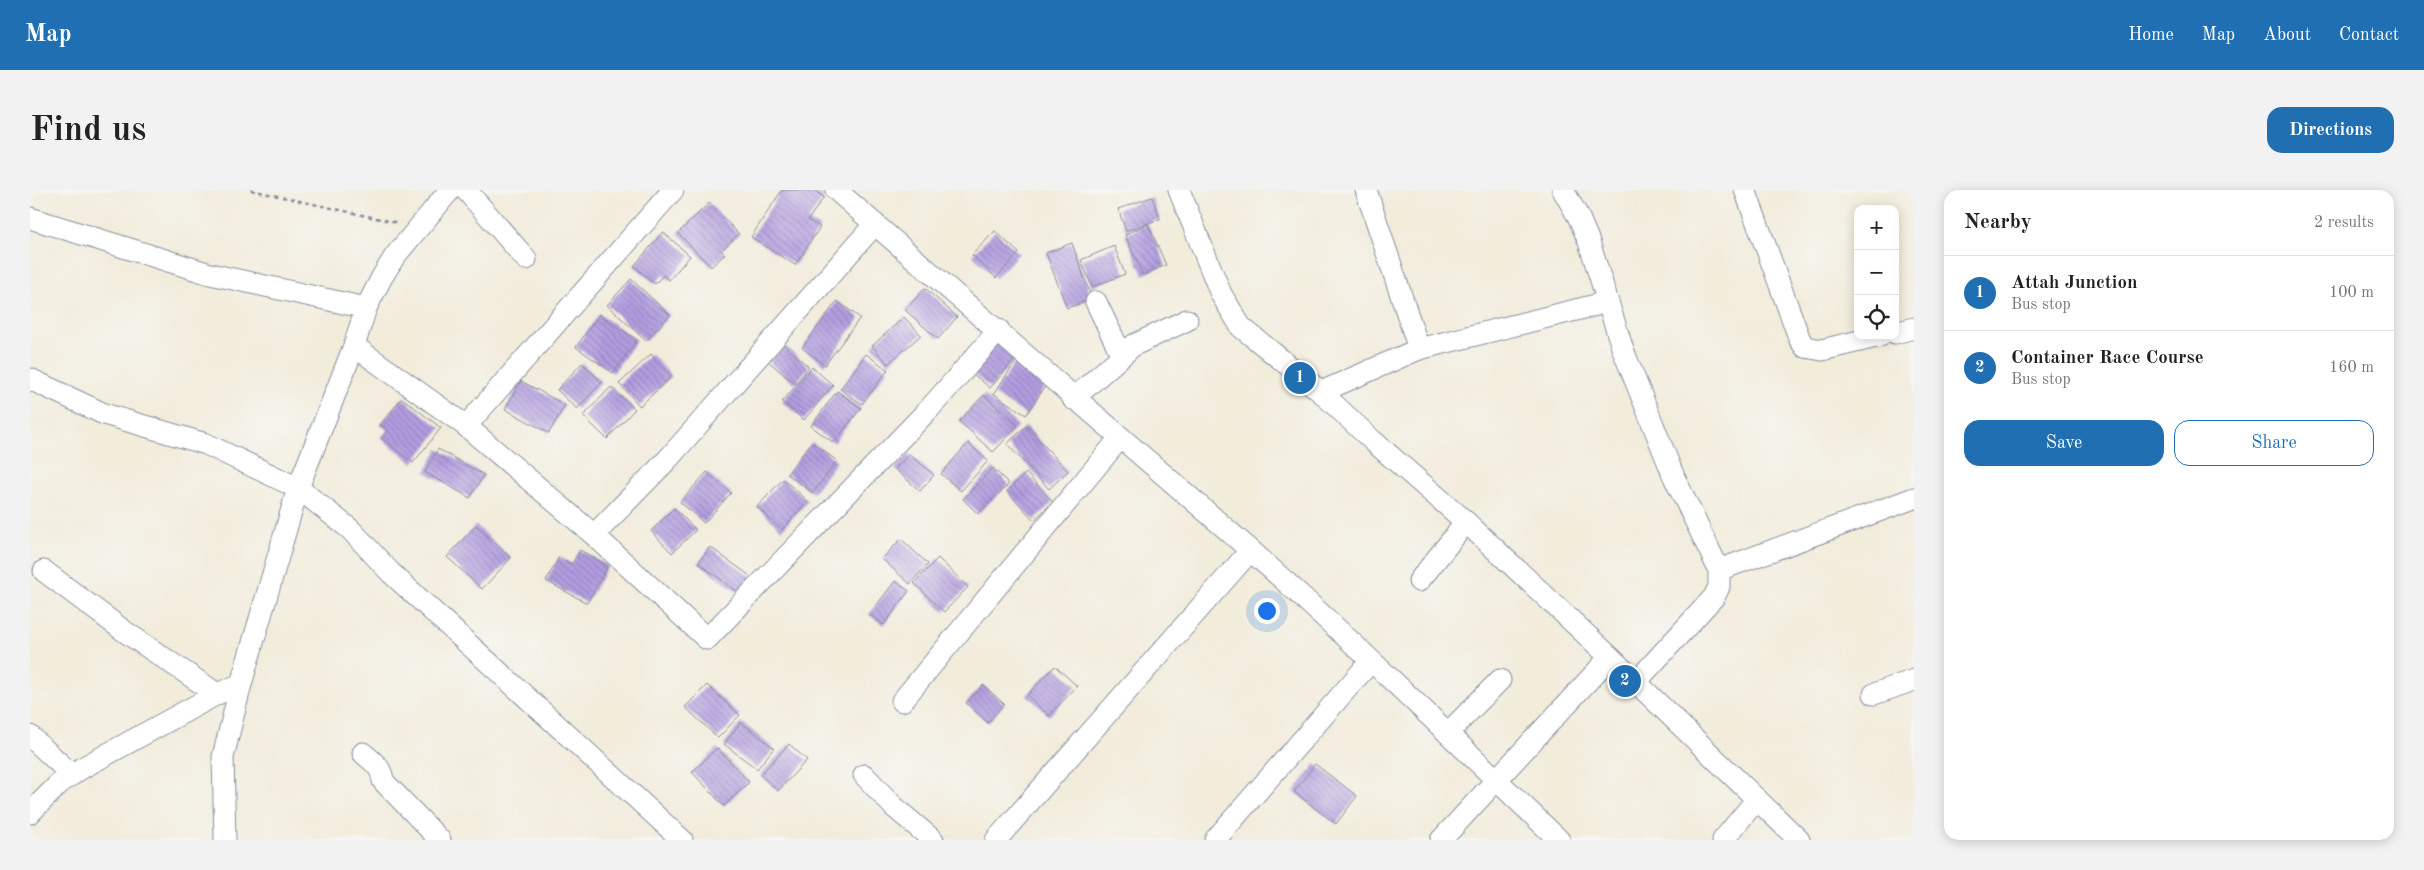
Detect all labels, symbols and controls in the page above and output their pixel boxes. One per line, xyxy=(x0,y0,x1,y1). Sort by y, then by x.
text: Map xyxy=(25,23,72,47)
text: Home xyxy=(2128,26,2174,44)
text: Map xyxy=(2202,26,2235,44)
text: About xyxy=(2263,26,2311,44)
text: Contact xyxy=(2339,26,2399,44)
button: Directions xyxy=(2267,107,2394,153)
text: Find us xyxy=(30,113,146,148)
map controls xyxy=(1854,205,1899,340)
button: + xyxy=(1854,205,1899,250)
text: Nearby xyxy=(1964,212,2032,233)
text: 2 results xyxy=(2314,215,2374,231)
button: − xyxy=(1854,250,1899,295)
text: Attah Junction xyxy=(2011,274,2138,293)
text: 1 xyxy=(1975,285,1985,301)
text: 100 m xyxy=(2329,285,2374,301)
button: locate xyxy=(1854,295,1899,340)
text: Bus stop xyxy=(2011,297,2071,313)
text: Container Race Course xyxy=(2011,349,2204,368)
pin: 1 xyxy=(1284,359,1316,397)
text: 2 xyxy=(1975,360,1985,376)
text: 160 m xyxy=(2329,360,2374,376)
text: Bus stop xyxy=(2011,372,2071,388)
button: Save xyxy=(1964,420,2164,466)
button: Share xyxy=(2174,420,2374,466)
your location xyxy=(1254,598,1280,624)
pin: 2 xyxy=(1609,662,1641,700)

